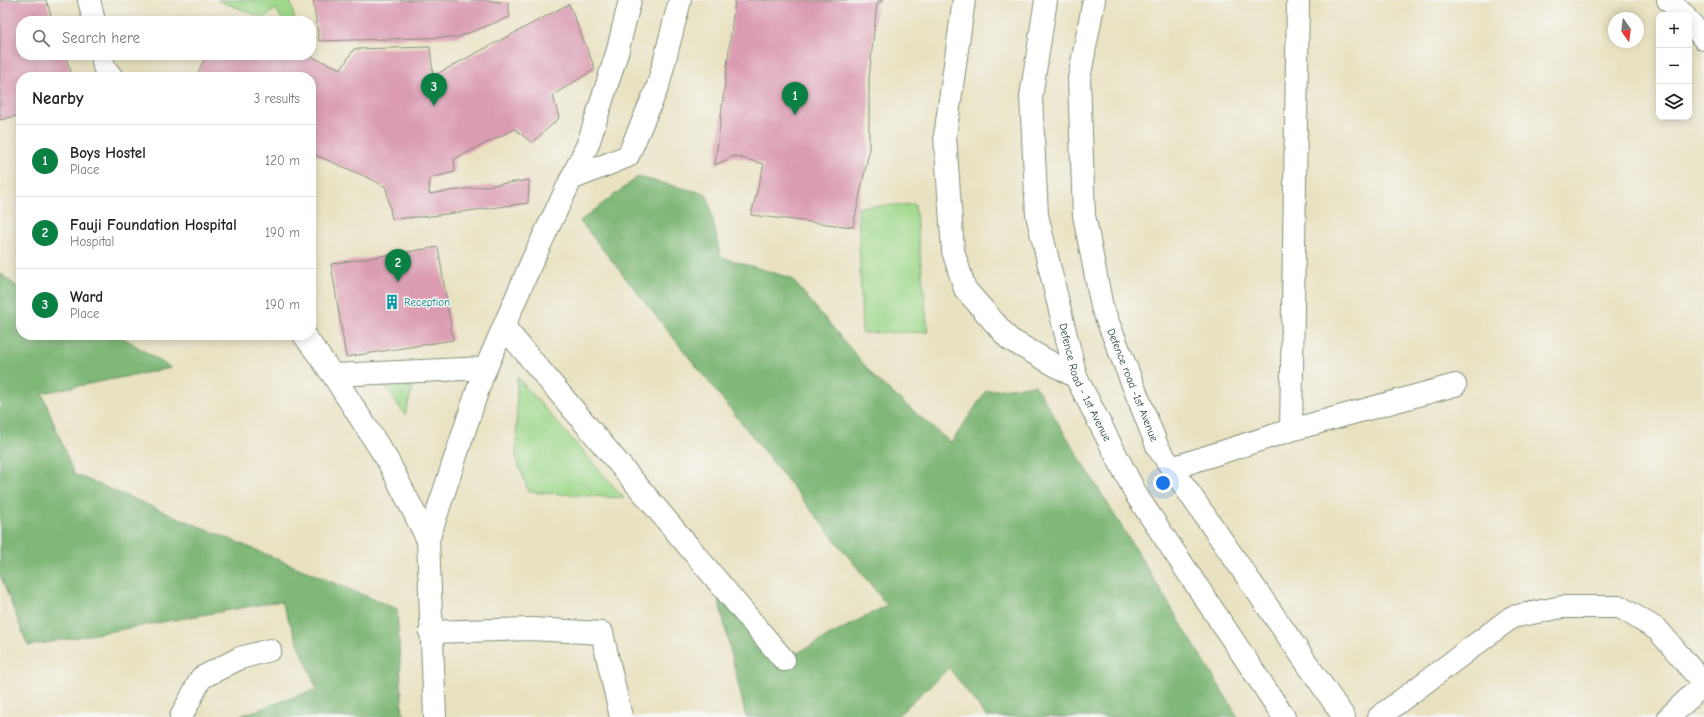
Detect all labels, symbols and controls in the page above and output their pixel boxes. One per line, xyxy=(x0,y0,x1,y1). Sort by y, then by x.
north arrow xyxy=(1608,12,1644,48)
map controls xyxy=(1656,12,1692,120)
button: + xyxy=(1656,12,1692,48)
search box xyxy=(16,16,316,60)
icon: search xyxy=(30,27,52,49)
text: Search here xyxy=(62,29,140,47)
button: − xyxy=(1656,48,1692,84)
pin: 3 xyxy=(421,73,447,106)
pin: 1 xyxy=(782,82,808,115)
button: layers xyxy=(1656,84,1692,120)
text: Nearby xyxy=(32,89,83,108)
text: 3 results xyxy=(254,91,300,106)
text: Boys Hostel xyxy=(70,144,146,162)
text: 1 xyxy=(42,153,48,168)
text: 120 m xyxy=(265,153,300,168)
text: Place xyxy=(70,162,100,177)
text: Fauji Foundation Hospital xyxy=(70,216,237,234)
text: 2 xyxy=(42,225,48,240)
text: 190 m xyxy=(265,225,300,240)
text: Hospital xyxy=(70,234,114,249)
pin: 2 xyxy=(385,249,411,282)
text: Ward xyxy=(70,288,103,306)
building icon: Reception xyxy=(383,293,401,311)
place label: Reception xyxy=(404,296,450,309)
text: 3 xyxy=(42,297,48,312)
text: 190 m xyxy=(265,297,300,312)
text: Place xyxy=(70,306,100,321)
street label: Defence Road - 1st Avenue xyxy=(1056,322,1114,444)
street label: Defence road -1st Avenue xyxy=(1104,327,1161,444)
your location xyxy=(1153,473,1173,493)

